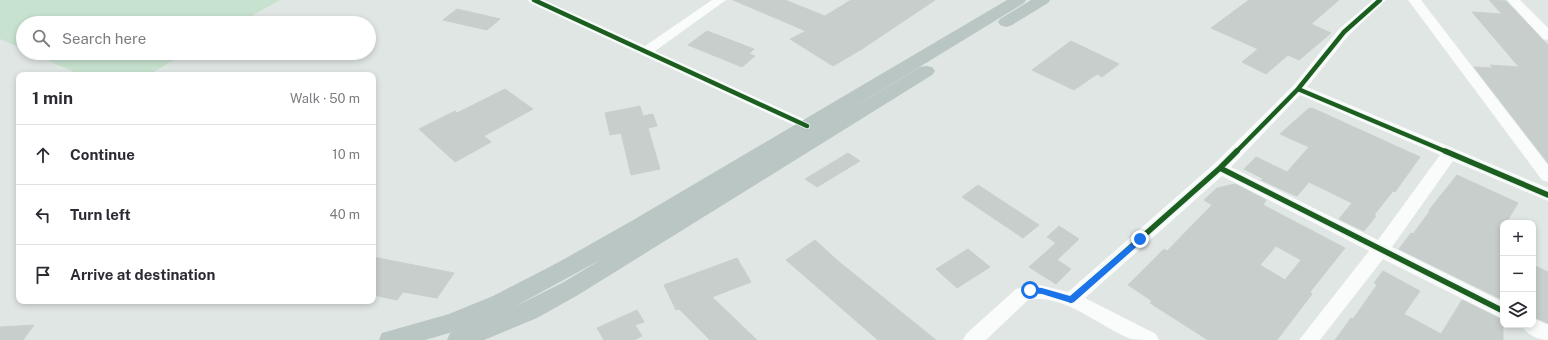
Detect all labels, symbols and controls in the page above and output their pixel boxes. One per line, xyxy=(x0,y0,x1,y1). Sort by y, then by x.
search box xyxy=(16,16,376,60)
icon: search xyxy=(30,27,52,49)
text: Search here xyxy=(62,30,146,47)
text: 1 min xyxy=(32,88,73,108)
text: Walk · 50 m xyxy=(290,91,360,106)
icon: ahead xyxy=(32,144,54,166)
text: Continue xyxy=(70,146,135,163)
text: 10 m xyxy=(332,147,360,162)
icon: left xyxy=(32,204,54,226)
text: Turn left xyxy=(70,206,131,223)
text: 40 m xyxy=(329,207,360,222)
map controls xyxy=(1500,220,1536,328)
button: + xyxy=(1500,220,1536,256)
route end xyxy=(1131,230,1149,248)
button: − xyxy=(1500,256,1536,292)
icon: arrive xyxy=(32,264,54,286)
text: Arrive at destination xyxy=(70,266,215,283)
route start xyxy=(1021,281,1039,299)
button: layers xyxy=(1500,292,1536,328)

